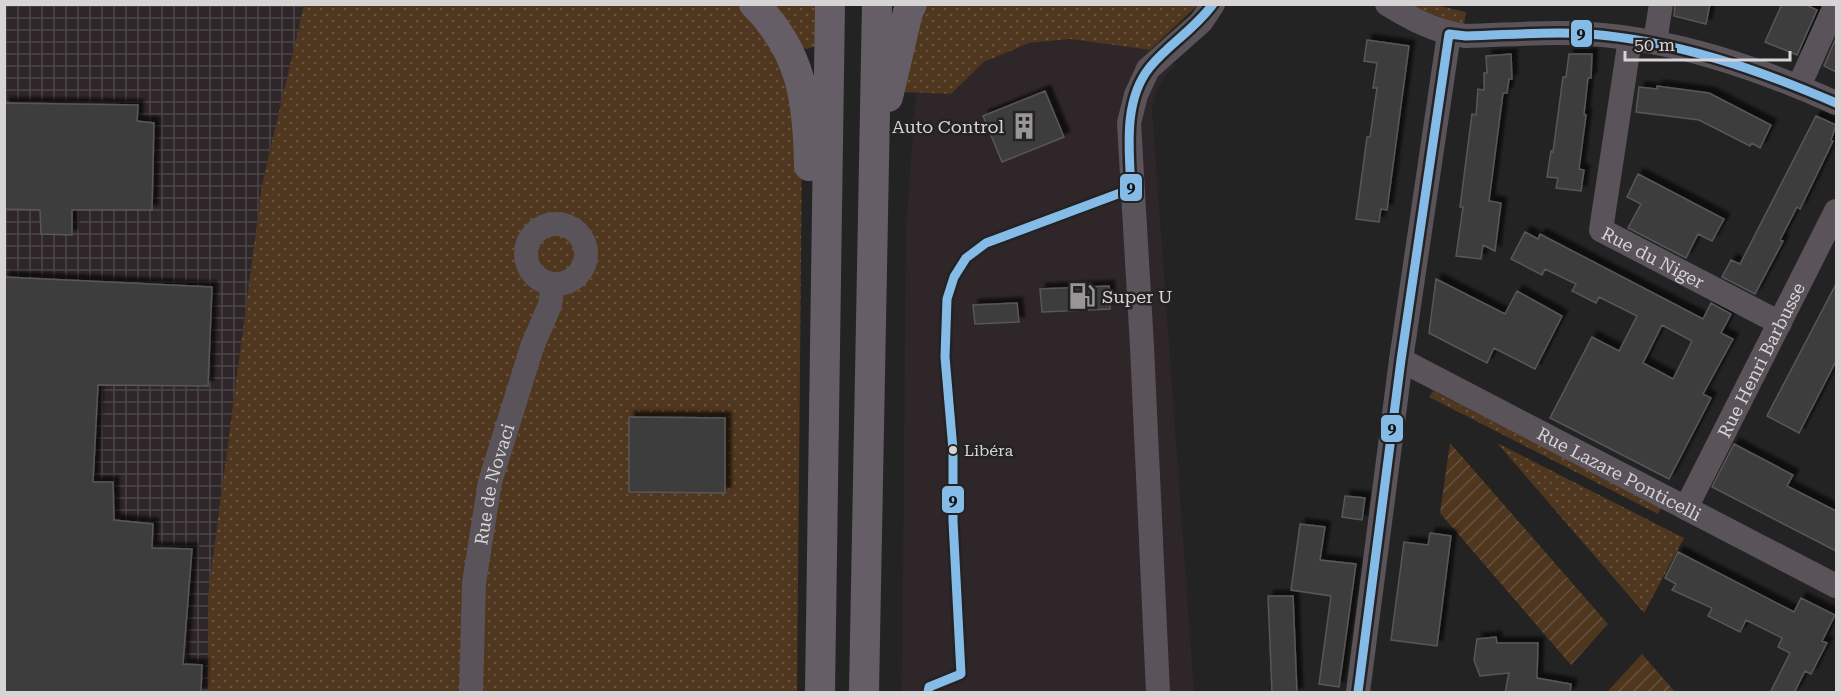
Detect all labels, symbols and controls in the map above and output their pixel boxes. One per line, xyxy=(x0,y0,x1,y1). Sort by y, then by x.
line badge: 9 xyxy=(1570,19,1593,48)
text: 9 xyxy=(1577,24,1586,43)
scale bar xyxy=(1625,24,1790,62)
text: 50 m xyxy=(1634,34,1675,55)
building icon: Auto Control xyxy=(1009,111,1039,141)
place label: Auto Control xyxy=(892,116,1004,137)
line badge: 9 xyxy=(1119,173,1143,202)
text: 9 xyxy=(1127,178,1136,197)
street label: Rue du Niger xyxy=(1598,222,1708,292)
street label: Rue Henri Barbusse xyxy=(1713,279,1809,441)
fuel station icon: Super U xyxy=(1067,281,1097,311)
place label: Super U xyxy=(1102,286,1173,307)
line badge: 9 xyxy=(1380,414,1404,443)
text: 9 xyxy=(1388,419,1397,438)
street label: Rue de Novaci xyxy=(470,421,518,546)
street label: Rue Lazare Ponticelli xyxy=(1534,422,1705,525)
place label: Libéra xyxy=(964,441,1014,460)
marker: Libéra xyxy=(947,444,959,456)
line badge: 9 xyxy=(941,485,965,514)
text: 9 xyxy=(949,491,958,510)

